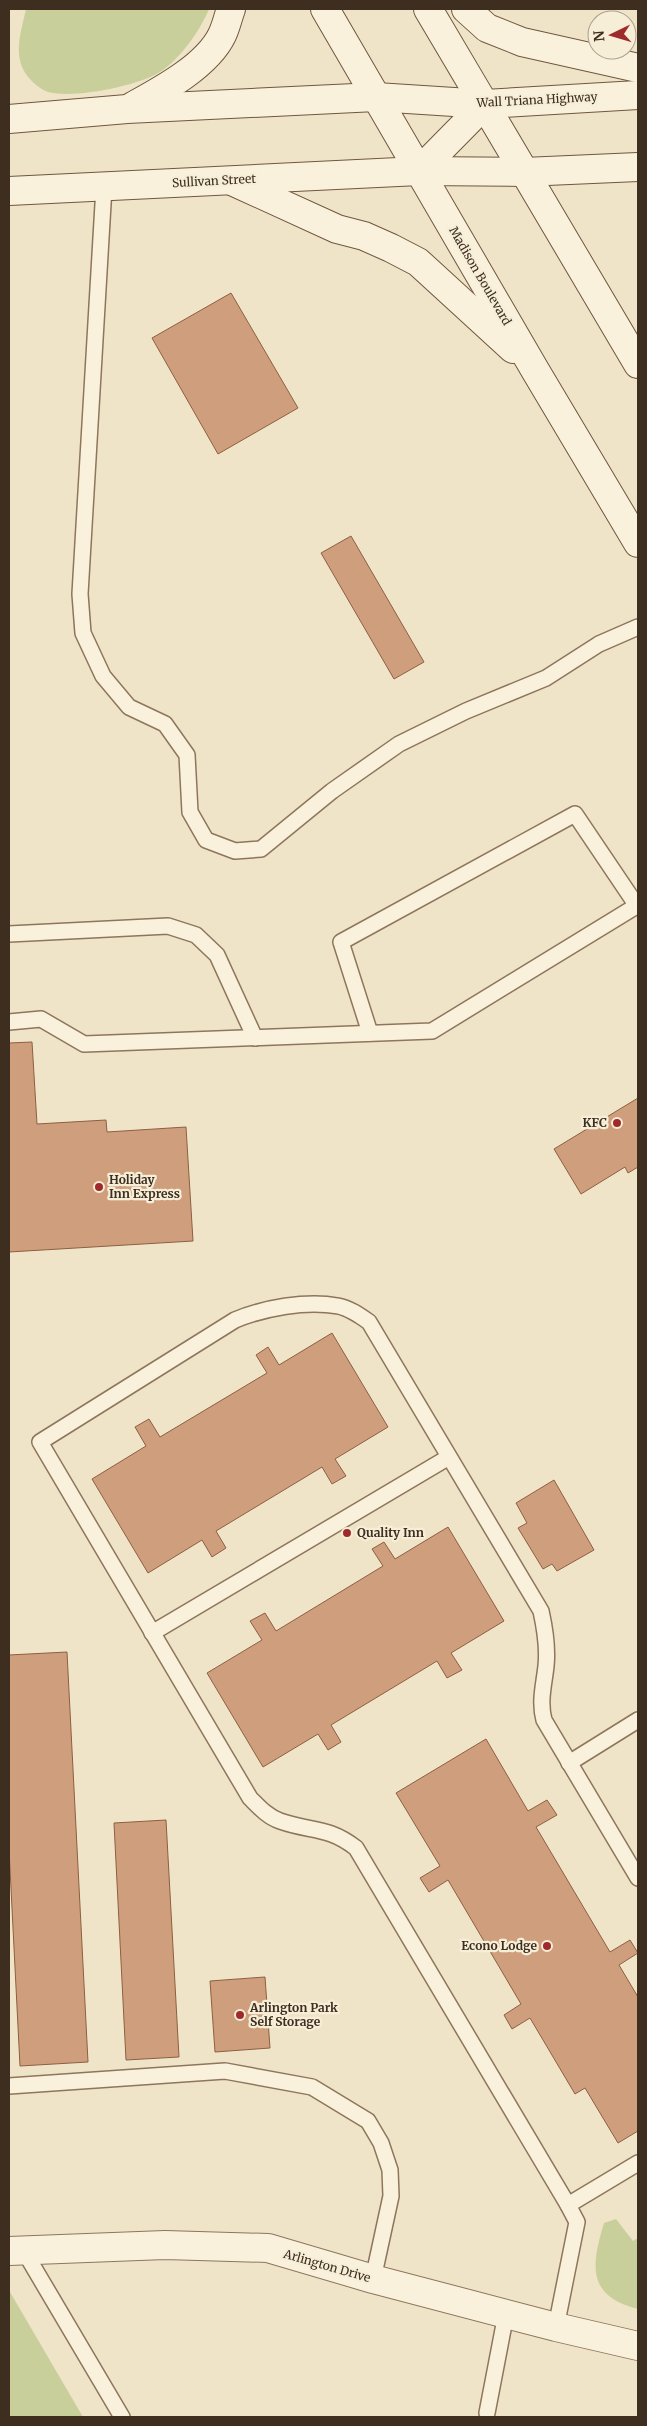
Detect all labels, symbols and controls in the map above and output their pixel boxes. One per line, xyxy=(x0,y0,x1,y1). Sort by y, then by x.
north arrow xyxy=(587,10,637,60)
text: N xyxy=(590,30,608,42)
street label: Wall Triana Highway xyxy=(475,89,598,110)
street label: Sullivan Street xyxy=(172,171,257,190)
street label: Madison Boulevard xyxy=(446,224,515,328)
place label: KFC xyxy=(583,1115,607,1130)
marker: KFC xyxy=(611,1117,623,1129)
place label: Holiday Inn Express xyxy=(109,1172,180,1201)
marker: Holiday Inn Express xyxy=(93,1181,105,1193)
place label: Quality Inn xyxy=(357,1525,424,1540)
marker: Quality Inn xyxy=(341,1527,353,1539)
place label: Econo Lodge xyxy=(461,1938,537,1953)
marker: Econo Lodge xyxy=(541,1940,553,1952)
place label: Arlington Park Self Storage xyxy=(249,2000,338,2029)
marker: Arlington Park Self Storage xyxy=(234,2009,246,2021)
street label: Arlington Drive xyxy=(281,2246,372,2285)

